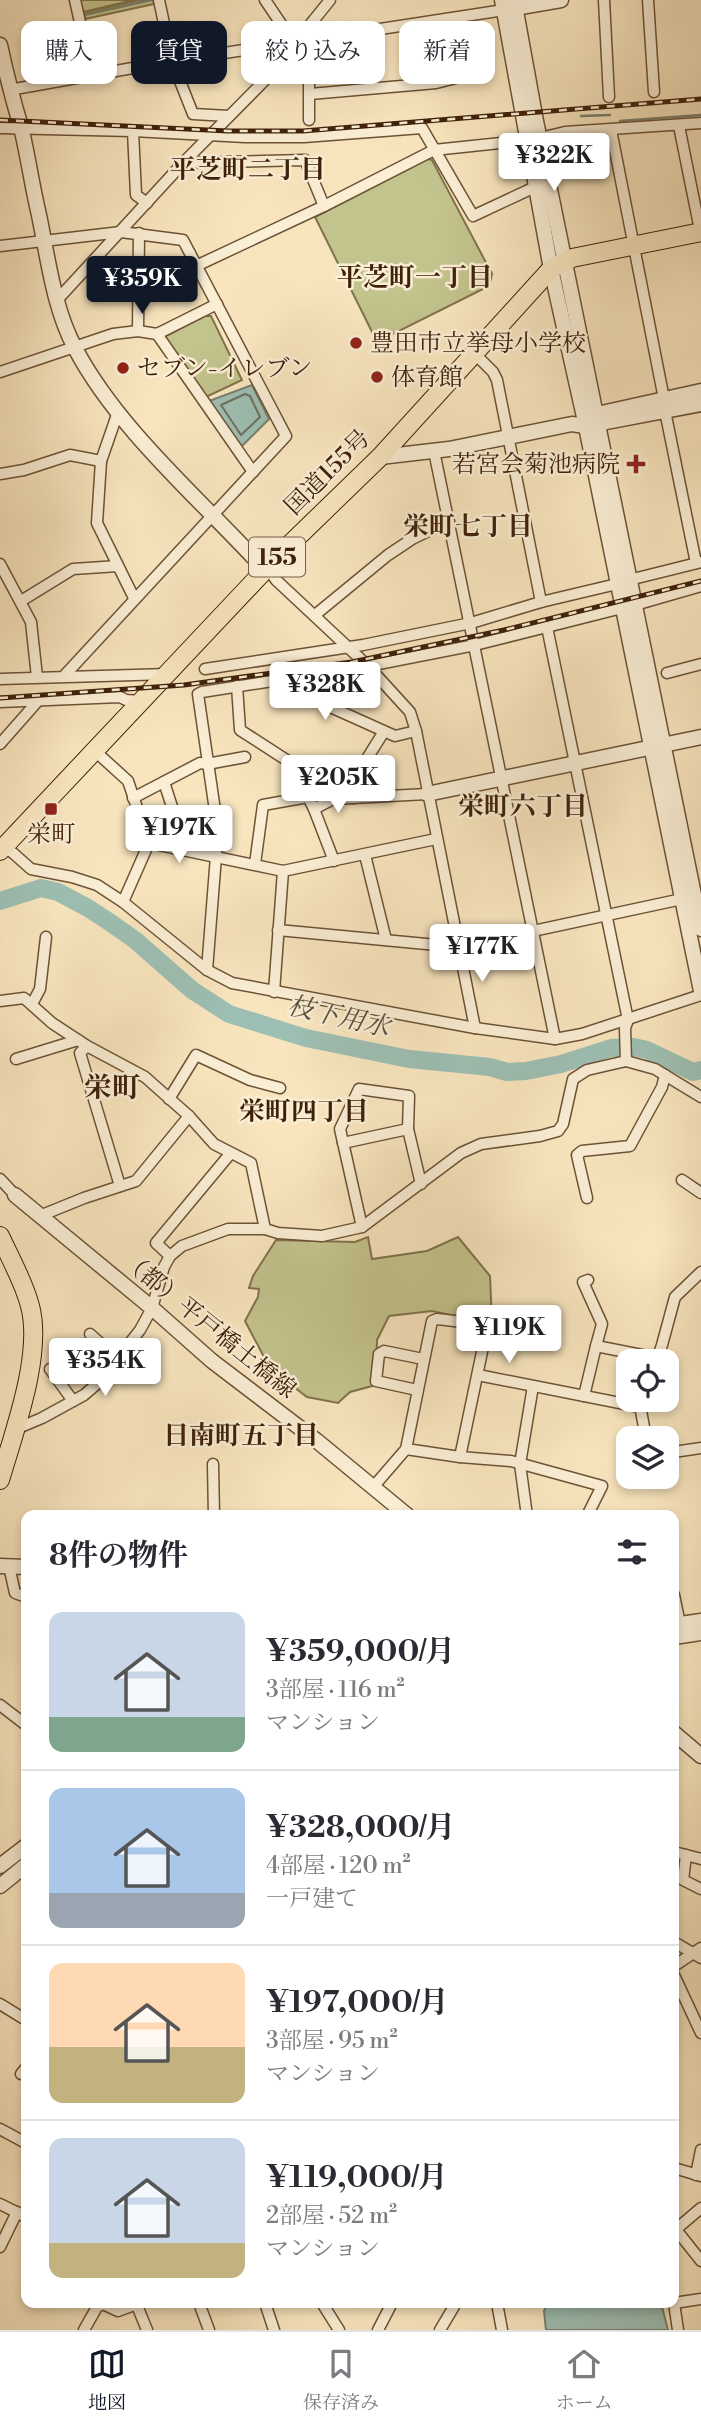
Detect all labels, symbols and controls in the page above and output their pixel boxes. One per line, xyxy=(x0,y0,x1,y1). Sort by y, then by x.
chip: 購入 xyxy=(21,21,117,84)
chip: 賃貸 xyxy=(131,21,227,84)
chip: 絞り込み xyxy=(241,21,385,84)
chip: 新着 xyxy=(399,21,495,84)
pin: ¥322K xyxy=(505,134,603,193)
text: ¥322K xyxy=(515,142,593,170)
district label: 平芝町二丁目 xyxy=(170,154,326,186)
pin: ¥359K xyxy=(93,256,191,316)
district label: 平芝町一丁目 xyxy=(337,262,493,294)
text: ¥359K xyxy=(103,265,181,293)
place label: 豊田市立挙母小学校 xyxy=(370,329,586,359)
marker: 豊田市立挙母小学校 xyxy=(348,335,364,351)
place label: セブン-イレブン xyxy=(137,354,313,384)
marker: セブン-イレブン xyxy=(115,360,131,376)
place label: 体育館 xyxy=(391,363,463,393)
marker: 体育館 xyxy=(369,369,385,385)
street label: 国道155号 xyxy=(279,424,377,522)
place label: 若宮会菊池病院 xyxy=(452,450,620,480)
marker: 若宮会菊池病院 xyxy=(626,454,646,474)
district label: 栄町七丁目 xyxy=(403,511,533,543)
road number: 155 xyxy=(249,538,305,576)
pin: ¥328K xyxy=(276,662,374,722)
text: ¥328K xyxy=(285,671,365,699)
pin: ¥205K xyxy=(289,756,387,815)
text: ¥205K xyxy=(297,764,379,792)
district label: 栄町六丁目 xyxy=(458,791,588,823)
marker: 栄町 xyxy=(43,801,59,817)
pin: ¥197K xyxy=(130,806,228,865)
text: ¥197K xyxy=(141,814,217,842)
place label: 栄町 xyxy=(27,820,75,850)
pin: ¥177K xyxy=(433,925,531,984)
text: ¥177K xyxy=(446,933,518,961)
water label: 枝下用水 xyxy=(285,990,396,1045)
district label: 栄町 xyxy=(84,1071,140,1106)
district label: 栄町四丁目 xyxy=(239,1096,369,1128)
street label: （都）平戸橋土橋線 xyxy=(115,1246,302,1405)
pin: ¥119K xyxy=(460,1306,558,1365)
text: ¥119K xyxy=(472,1314,546,1342)
pin: ¥354K xyxy=(56,1338,154,1398)
text: ¥354K xyxy=(65,1347,145,1375)
map controls xyxy=(616,1349,679,1489)
button: locate xyxy=(616,1349,679,1412)
district label: 日南町五丁目 xyxy=(163,1420,319,1452)
button: layers xyxy=(616,1426,679,1489)
icon: filters xyxy=(613,1533,651,1571)
text: 8件の物件 xyxy=(49,1537,188,1575)
text: ¥359,000/月 xyxy=(266,1633,455,1671)
icon: home xyxy=(105,1640,189,1724)
text: 3部屋 · 116 m² xyxy=(266,1676,405,1704)
text: マンション xyxy=(266,1709,380,1737)
text: ¥328,000/月 xyxy=(266,1809,455,1847)
icon: home xyxy=(105,1816,189,1900)
text: 4部屋 · 120 m² xyxy=(266,1852,411,1880)
text: 一戸建て xyxy=(266,1885,358,1913)
text: ¥197,000/月 xyxy=(266,1984,448,2022)
icon: home xyxy=(105,1991,189,2075)
text: 3部屋 · 95 m² xyxy=(266,2027,398,2055)
text: マンション xyxy=(266,2060,380,2088)
text: ¥119,000/月 xyxy=(266,2159,448,2197)
icon: home xyxy=(105,2166,189,2250)
text: 2部屋 · 52 m² xyxy=(266,2202,397,2230)
text: マンション xyxy=(266,2235,380,2263)
tab: 地図 xyxy=(88,2345,126,2415)
tab: 保存済み xyxy=(303,2345,379,2415)
tab: ホーム xyxy=(556,2345,613,2415)

